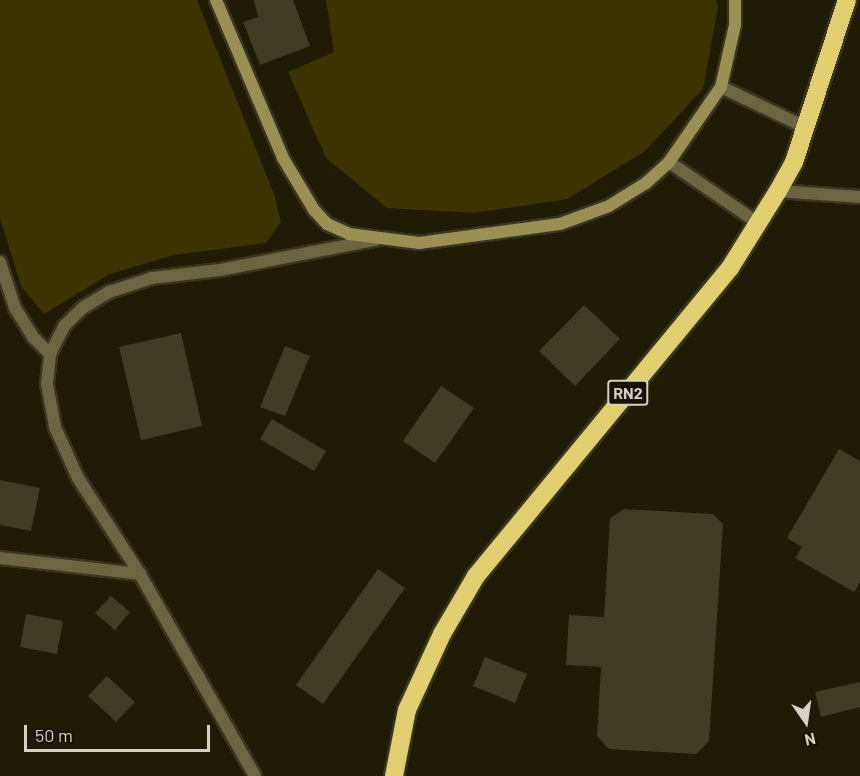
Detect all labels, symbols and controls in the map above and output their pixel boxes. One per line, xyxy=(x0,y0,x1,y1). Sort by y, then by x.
road number: RN2 xyxy=(607,380,649,406)
north arrow xyxy=(776,692,836,752)
scale bar xyxy=(27,713,213,751)
text: 50 m xyxy=(35,724,73,746)
text: N xyxy=(803,730,817,750)

